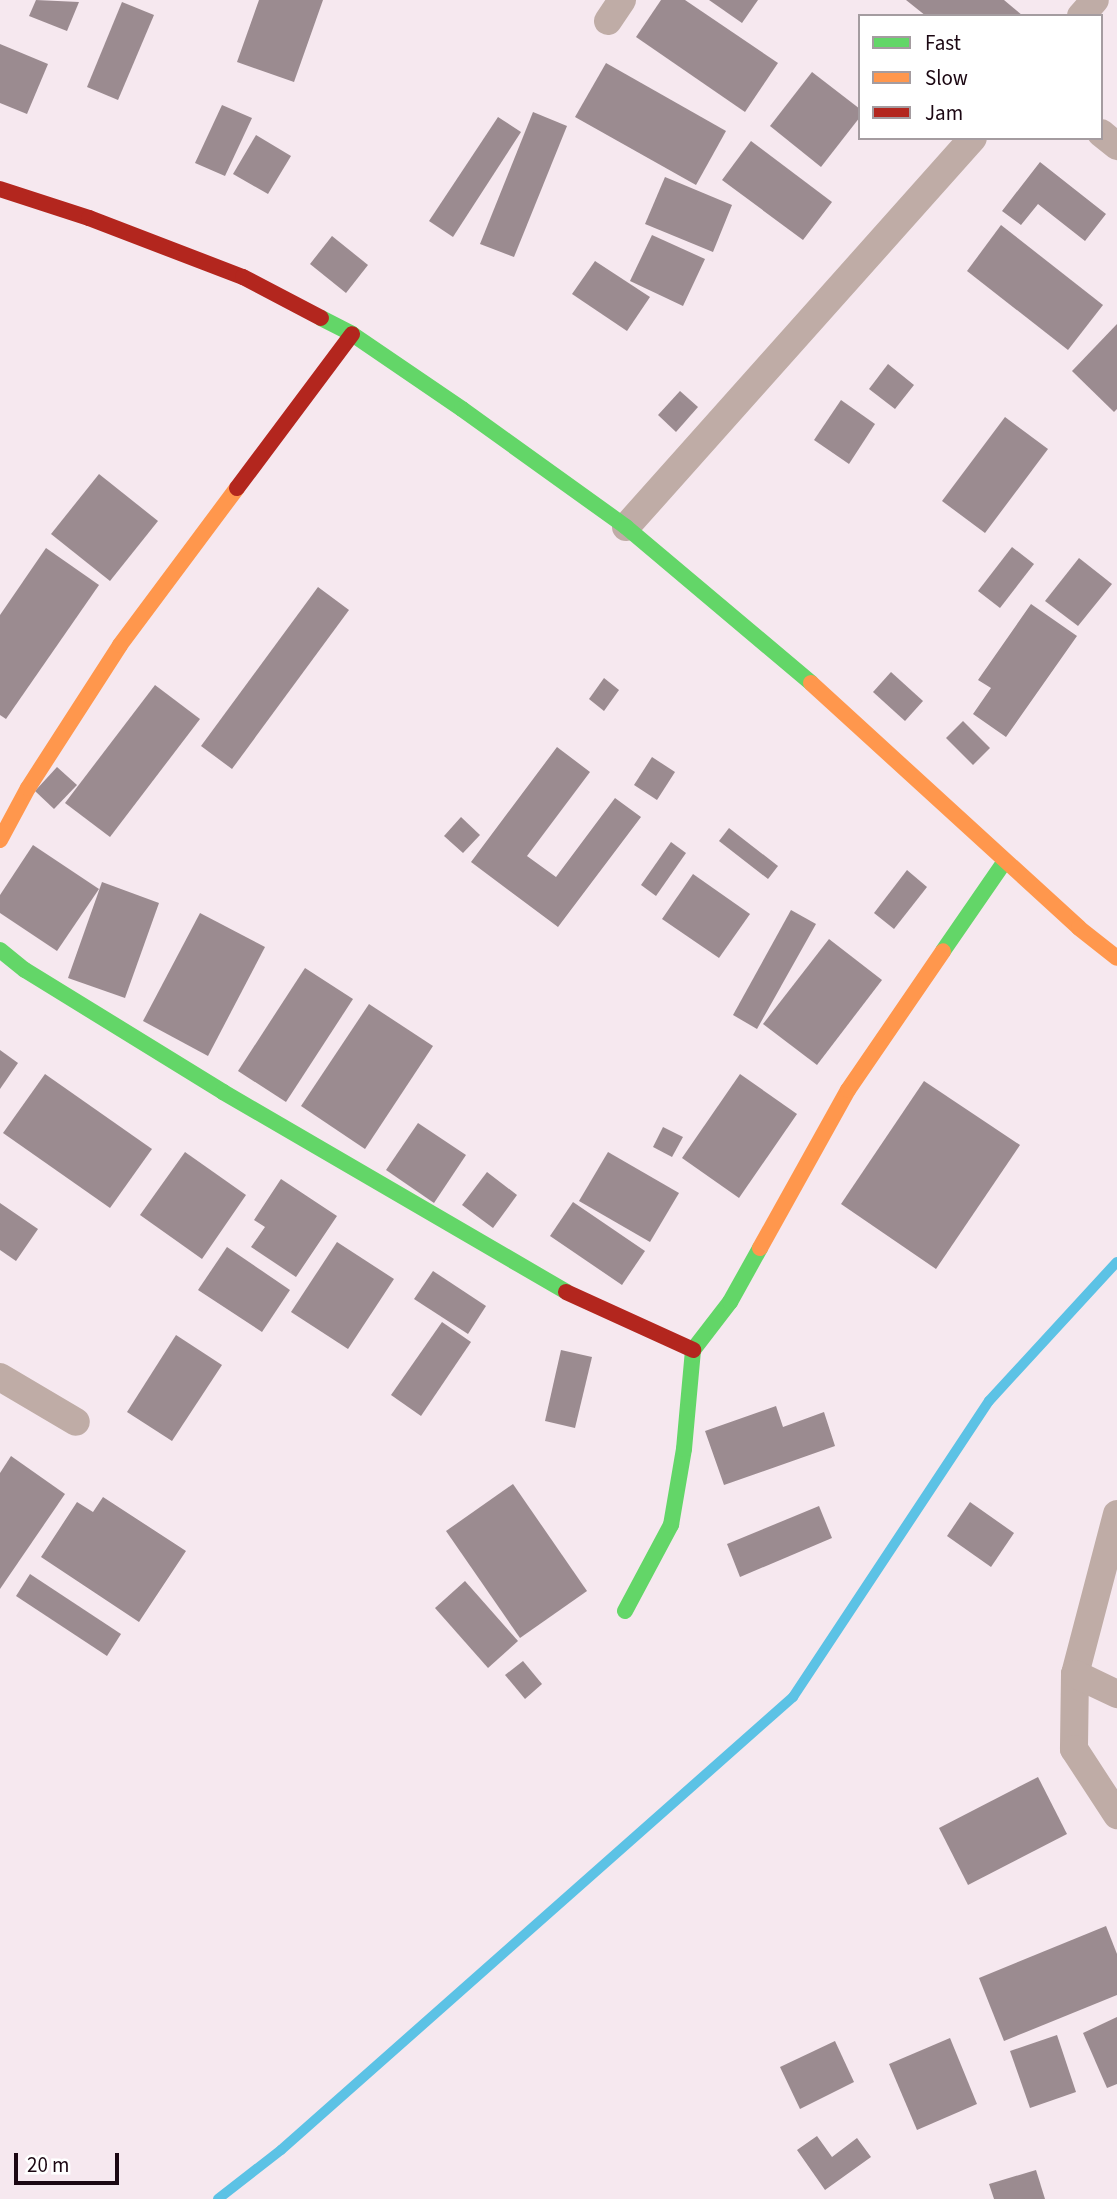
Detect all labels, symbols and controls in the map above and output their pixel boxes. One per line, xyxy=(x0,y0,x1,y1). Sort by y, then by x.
legend xyxy=(858,14,1103,140)
text: Fast xyxy=(925,28,961,58)
text: Slow xyxy=(925,63,968,93)
text: Jam xyxy=(925,98,963,128)
scale bar xyxy=(18,2140,122,2184)
text: 20 m xyxy=(27,2150,69,2180)

